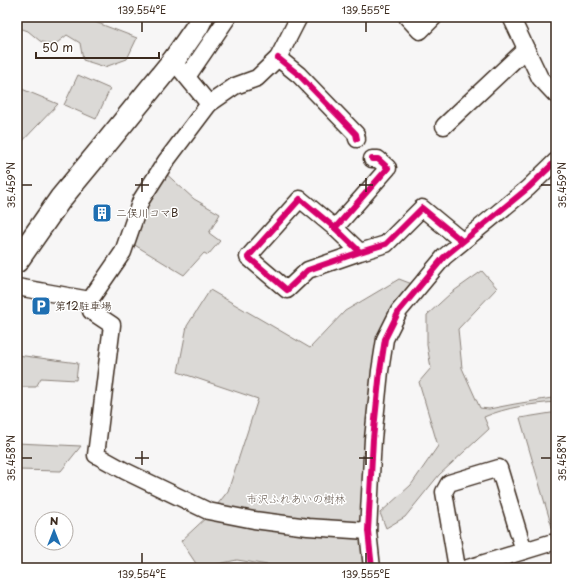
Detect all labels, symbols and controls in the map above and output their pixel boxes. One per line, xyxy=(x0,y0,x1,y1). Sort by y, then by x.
text: 139.554°E xyxy=(118,2,166,17)
text: 139.555°E xyxy=(342,2,390,17)
scale bar xyxy=(36,34,159,60)
text: 50 m xyxy=(42,38,73,56)
text: 35.459°N xyxy=(3,162,18,208)
text: 35.459°N xyxy=(554,162,569,208)
building icon: 二俣川コマB xyxy=(91,202,113,224)
place label: 二俣川コマB xyxy=(116,204,178,221)
parking icon: 第12駐車場 xyxy=(30,295,52,317)
place label: 第12駐車場 xyxy=(55,297,112,314)
text: 35.458°N xyxy=(3,435,18,481)
text: 35.458°N xyxy=(554,435,569,481)
park label: 市沢ふれあいの樹林 xyxy=(247,490,346,507)
north arrow xyxy=(34,511,74,551)
text: N xyxy=(50,512,59,529)
text: 139.554°E xyxy=(118,566,166,581)
text: 139.555°E xyxy=(342,566,390,581)

